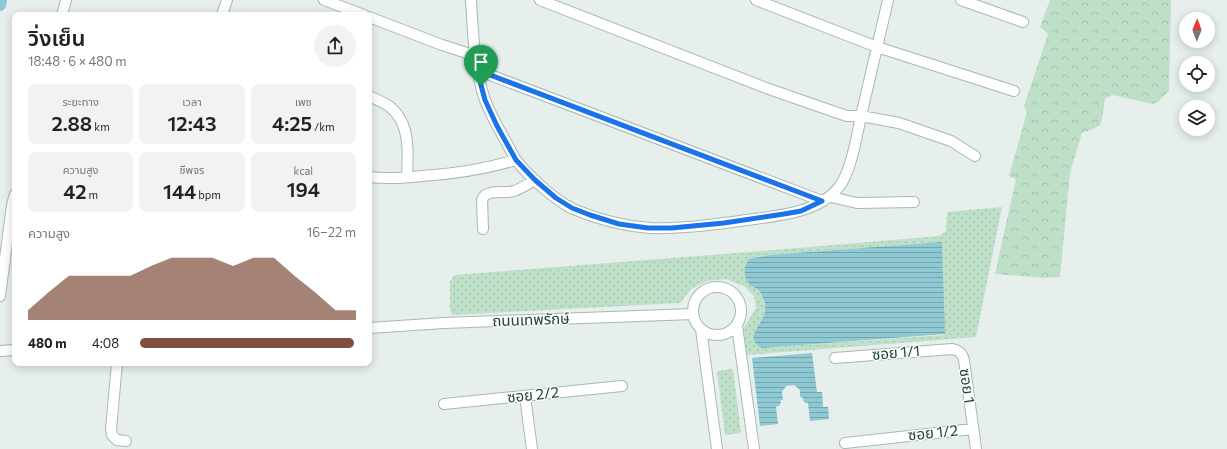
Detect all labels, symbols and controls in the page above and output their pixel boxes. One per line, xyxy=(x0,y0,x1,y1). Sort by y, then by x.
north arrow xyxy=(1179,12,1215,48)
map controls xyxy=(1179,12,1215,136)
text: วิ่งเย็น xyxy=(28,24,85,51)
button: share xyxy=(314,25,356,67)
pin xyxy=(464,45,498,86)
icon: arrive xyxy=(470,51,492,73)
text: 18:48 · 6 × 480 m xyxy=(28,53,127,69)
button: locate xyxy=(1179,56,1215,92)
text: ระยะทาง xyxy=(62,95,99,108)
text: เวลา xyxy=(182,95,202,108)
text: เพซ xyxy=(295,95,312,108)
button: layers xyxy=(1179,100,1215,136)
text: 2.88 xyxy=(51,111,92,135)
text: 12:43 xyxy=(167,111,217,135)
text: 4:25 xyxy=(272,111,312,135)
text: km xyxy=(92,120,110,133)
text: /km xyxy=(312,120,335,133)
text: ความสูง xyxy=(63,163,98,176)
text: ชีพจร xyxy=(180,163,204,176)
text: kcal xyxy=(293,164,313,177)
text: 194 xyxy=(287,177,320,201)
text: 42 xyxy=(63,179,86,203)
text: 144 xyxy=(163,179,196,203)
text: m xyxy=(86,188,98,201)
text: bpm xyxy=(196,188,221,201)
text: 16–22 m xyxy=(307,224,356,240)
text: ความสูง xyxy=(28,225,70,241)
street label: ถนนเทพรักษ์ xyxy=(492,309,570,329)
text: 480 m xyxy=(28,335,66,351)
text: 4:08 xyxy=(92,335,119,351)
street label: ซอย 1/1 xyxy=(871,341,921,363)
street label: ซอย 1 xyxy=(957,367,979,405)
street label: ซอย 2/2 xyxy=(506,382,560,406)
street label: ซอย 1/2 xyxy=(907,420,959,444)

